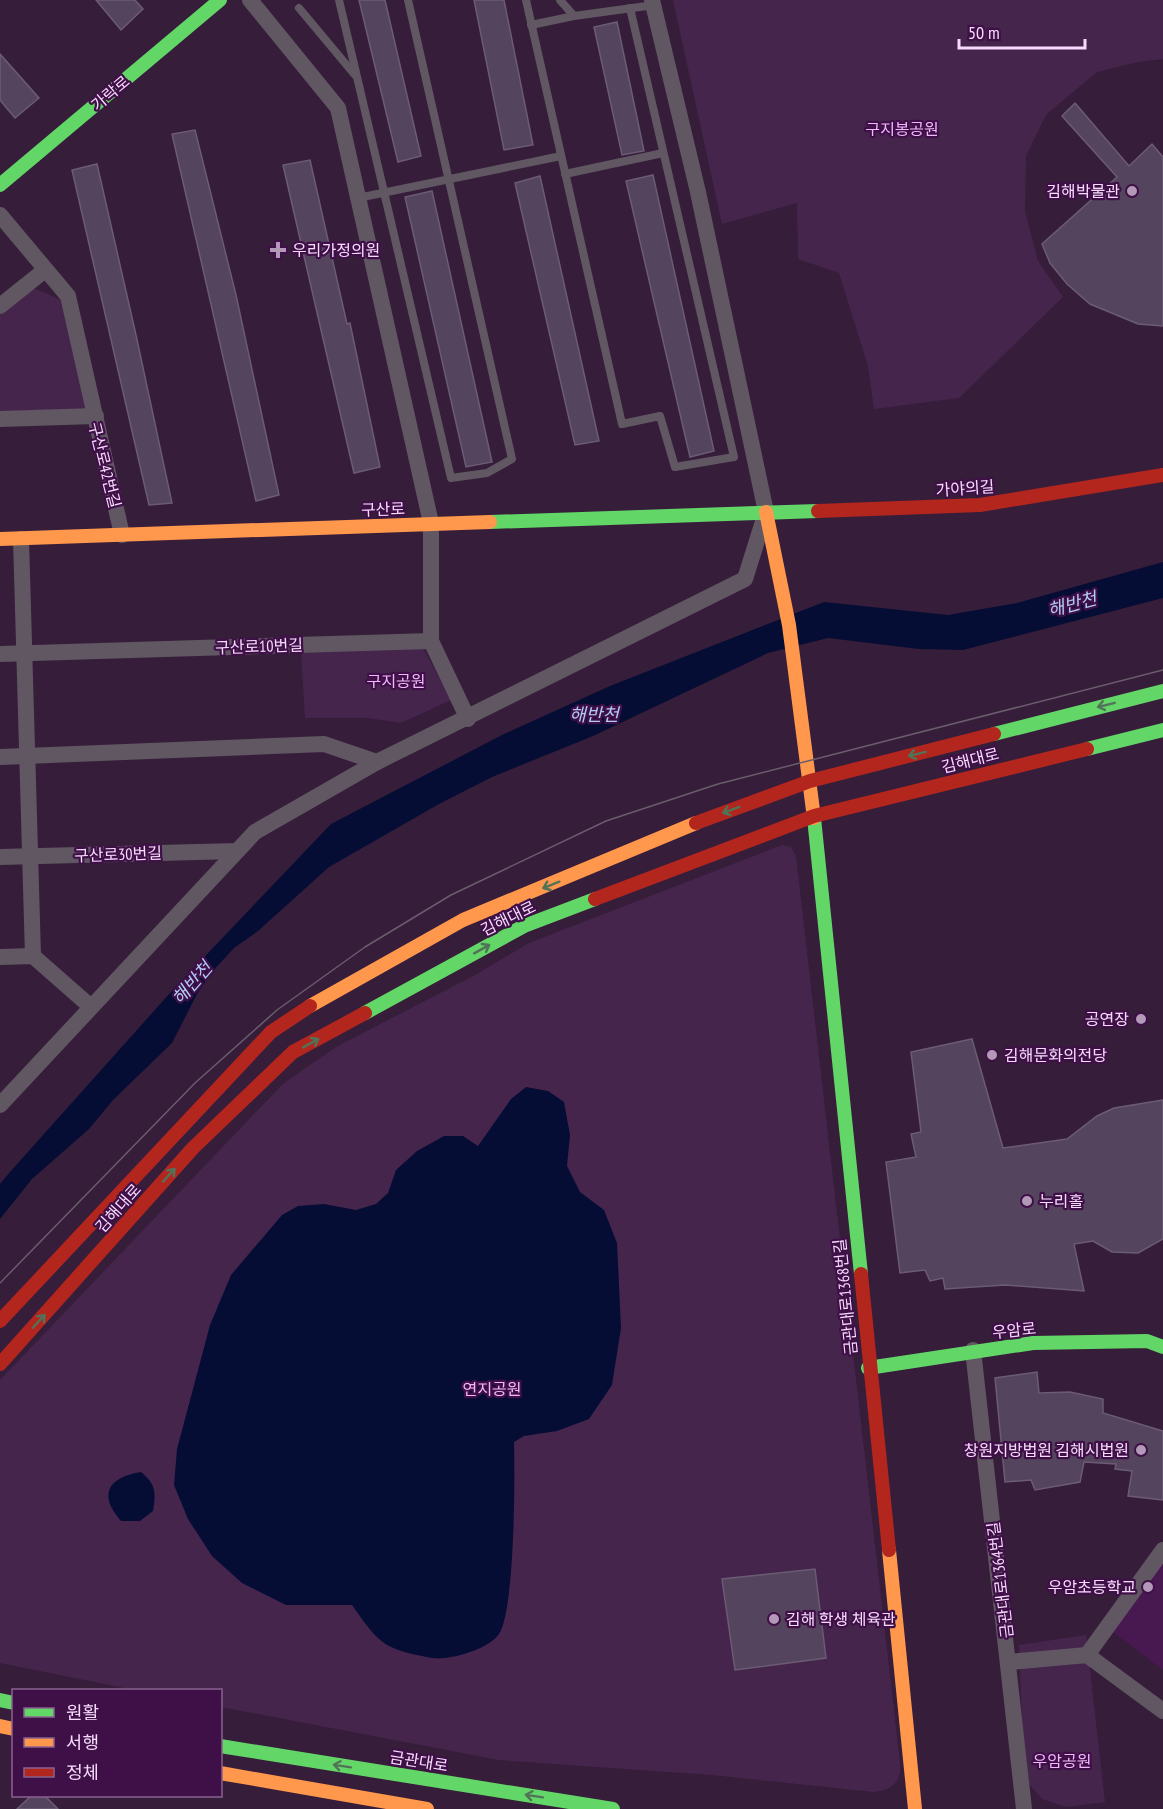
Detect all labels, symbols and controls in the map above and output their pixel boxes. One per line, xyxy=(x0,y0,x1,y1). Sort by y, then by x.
scale bar xyxy=(959,12,1085,50)
text: 50 m xyxy=(968,21,1000,44)
street label: 가락로 xyxy=(87,71,134,115)
park label: 구지봉공원 xyxy=(865,119,939,139)
place label: 김해박물관 xyxy=(1046,181,1120,201)
marker: 김해박물관 xyxy=(1125,184,1139,198)
place label: 우리가정의원 xyxy=(292,240,380,260)
marker: 우리가정의원 xyxy=(269,241,287,259)
street label: 구산로42번길 xyxy=(85,420,125,510)
street label: 가야의길 xyxy=(935,476,995,500)
street label: 구산로 xyxy=(361,498,406,520)
water label: 해반천 xyxy=(1045,586,1101,622)
street label: 구산로10번길 xyxy=(215,634,303,658)
park label: 구지공원 xyxy=(367,671,425,691)
one-way arrow xyxy=(1097,700,1116,712)
water label: 해반천 xyxy=(569,703,621,726)
street label: 김해대로 xyxy=(939,743,1001,777)
one-way arrow xyxy=(908,748,927,760)
one-way arrow xyxy=(722,806,741,817)
street label: 구산로30번길 xyxy=(74,842,162,866)
one-way arrow xyxy=(542,880,561,891)
street label: 김해대로 xyxy=(477,896,539,940)
one-way arrow xyxy=(473,943,490,955)
water label: 해반천 xyxy=(167,955,219,1009)
place label: 공연장 xyxy=(1085,1009,1129,1029)
marker: 공연장 xyxy=(1134,1012,1148,1026)
one-way arrow xyxy=(302,1037,319,1049)
place label: 김해문화의전당 xyxy=(1004,1045,1107,1065)
marker: 김해문화의전당 xyxy=(985,1048,999,1062)
one-way arrow xyxy=(162,1168,176,1183)
street label: 김해대로 xyxy=(91,1179,145,1237)
place label: 누리홀 xyxy=(1039,1191,1083,1211)
marker: 누리홀 xyxy=(1020,1194,1034,1208)
street label: 금관대로1368번길 xyxy=(829,1238,861,1356)
one-way arrow xyxy=(32,1313,46,1328)
street label: 우암로 xyxy=(991,1318,1037,1342)
park label: 연지공원 xyxy=(463,1379,521,1399)
place label: 창원지방법원 김해시법원 xyxy=(964,1440,1129,1460)
marker: 창원지방법원 김해시법원 xyxy=(1134,1443,1148,1457)
street label: 금관대로1364번길 xyxy=(983,1521,1017,1639)
place label: 우암초등학교 xyxy=(1048,1577,1136,1597)
marker: 우암초등학교 xyxy=(1141,1580,1155,1594)
place label: 김해 학생 체육관 xyxy=(786,1609,896,1629)
marker: 김해 학생 체육관 xyxy=(767,1612,781,1626)
legend xyxy=(12,1689,222,1797)
text: 원활 xyxy=(66,1701,99,1724)
text: 서행 xyxy=(66,1731,99,1754)
street label: 금관대로 xyxy=(388,1747,450,1776)
park label: 우암공원 xyxy=(1033,1751,1091,1771)
one-way arrow xyxy=(332,1760,352,1771)
text: 정체 xyxy=(66,1761,99,1784)
one-way arrow xyxy=(525,1791,545,1802)

